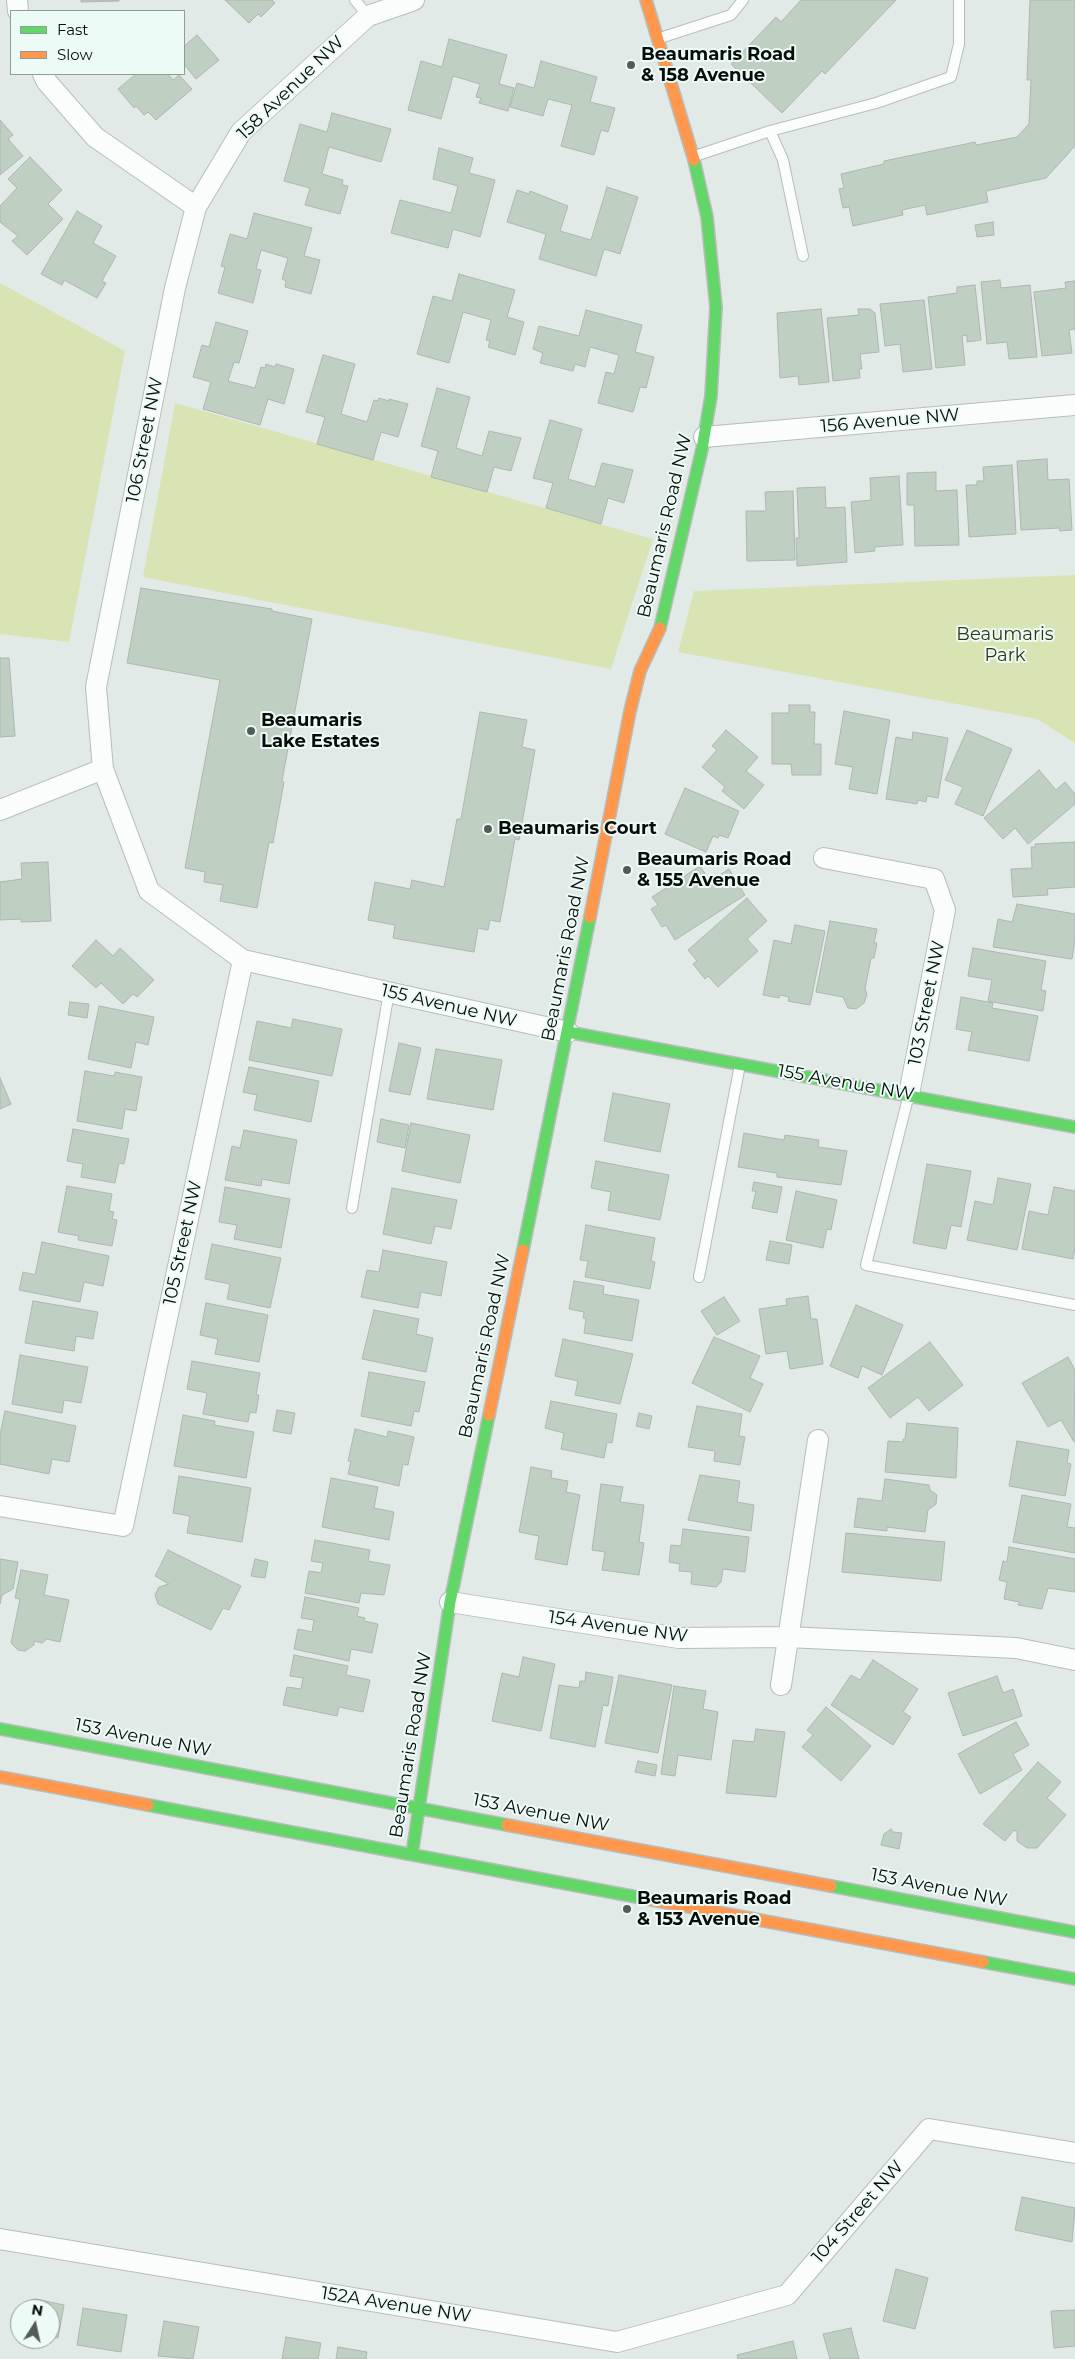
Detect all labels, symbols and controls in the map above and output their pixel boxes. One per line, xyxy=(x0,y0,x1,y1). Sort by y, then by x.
legend xyxy=(10,10,185,75)
text: Fast xyxy=(57,20,88,39)
street label: 158 Avenue NW xyxy=(233,32,349,144)
place label: Beaumaris Road & 158 Avenue xyxy=(641,44,796,86)
text: Slow xyxy=(57,45,93,64)
marker: Beaumaris Road & 158 Avenue xyxy=(625,59,637,71)
street label: 106 Street NW xyxy=(122,375,168,505)
street label: 156 Avenue NW xyxy=(820,404,960,438)
street label: Beaumaris Road NW xyxy=(633,432,697,620)
park label: Beaumaris Park xyxy=(956,624,1054,666)
place label: Beaumaris Lake Estates xyxy=(261,710,379,752)
marker: Beaumaris Lake Estates xyxy=(245,725,257,737)
place label: Beaumaris Court xyxy=(498,818,657,840)
marker: Beaumaris Court xyxy=(482,823,494,835)
place label: Beaumaris Road & 155 Avenue xyxy=(637,849,792,892)
street label: Beaumaris Road NW xyxy=(537,855,595,1043)
marker: Beaumaris Road & 155 Avenue xyxy=(621,864,633,876)
street label: 103 Street NW xyxy=(904,939,950,1067)
street label: 155 Avenue NW xyxy=(379,980,519,1032)
street label: 155 Avenue NW xyxy=(776,1060,916,1106)
street label: 105 Street NW xyxy=(159,1179,207,1307)
street label: Beaumaris Road NW xyxy=(455,1252,515,1440)
street label: 154 Avenue NW xyxy=(547,1607,689,1647)
street label: Beaumaris Road NW xyxy=(386,1650,436,1840)
street label: 153 Avenue NW xyxy=(73,1714,213,1762)
street label: 153 Avenue NW xyxy=(471,1789,611,1837)
street label: 153 Avenue NW xyxy=(869,1864,1009,1912)
place label: Beaumaris Road & 153 Avenue xyxy=(637,1888,792,1930)
marker: Beaumaris Road & 153 Avenue xyxy=(621,1903,633,1915)
street label: 104 Street NW xyxy=(808,2156,908,2268)
street label: 152A Avenue NW xyxy=(320,2282,472,2328)
north arrow xyxy=(10,2299,60,2349)
text: N xyxy=(30,2300,45,2320)

